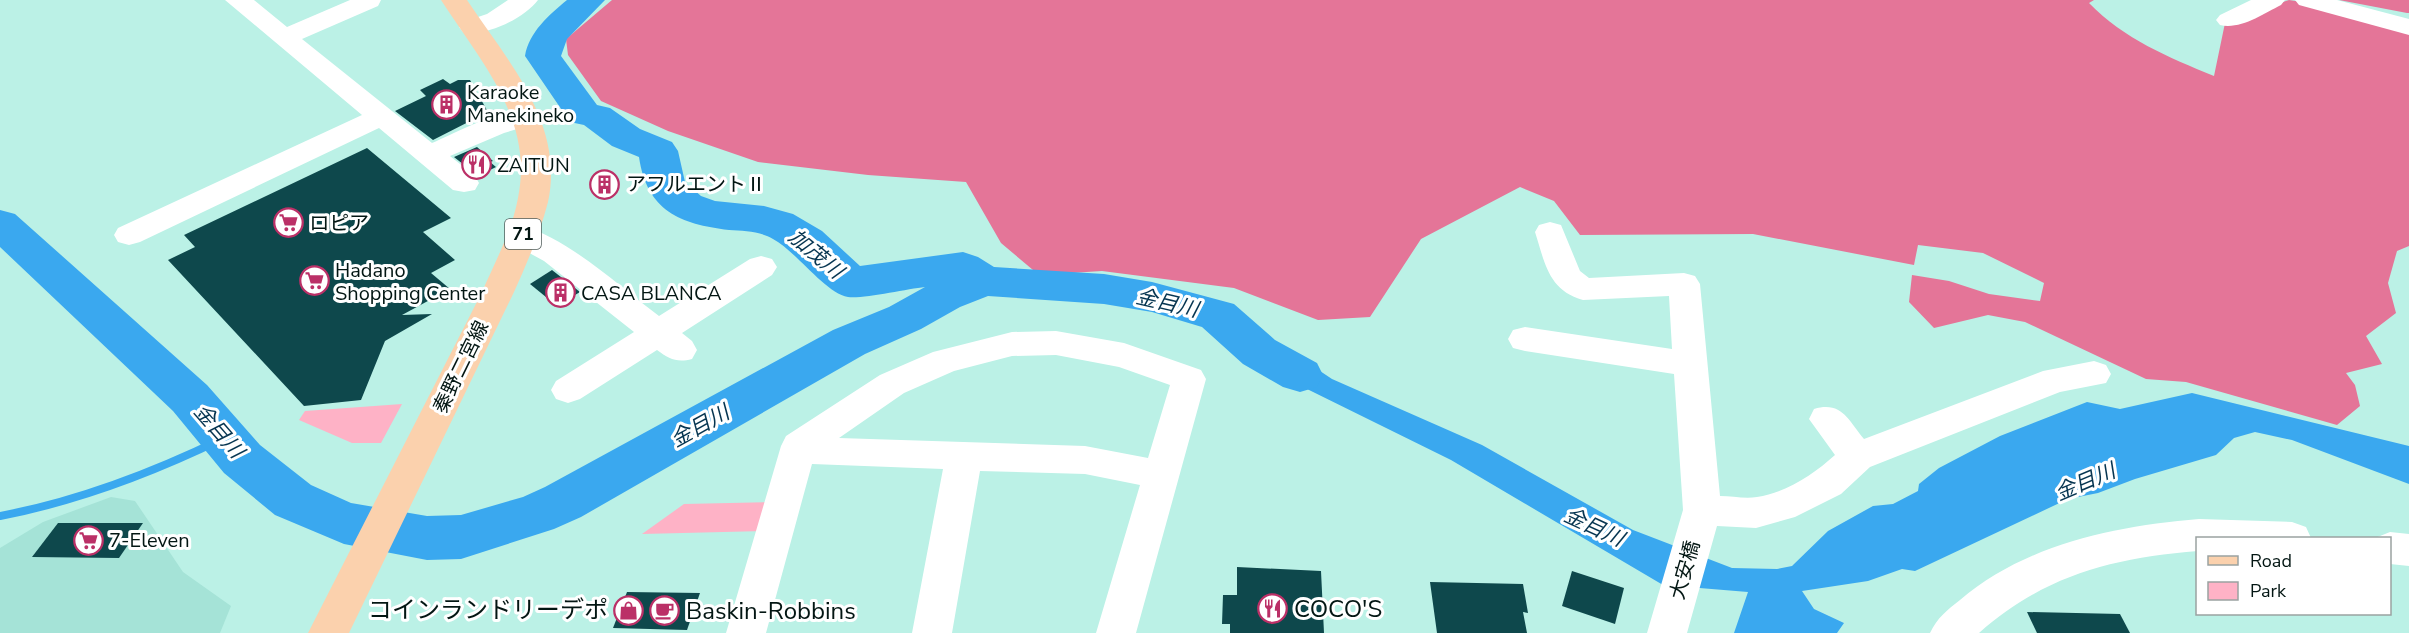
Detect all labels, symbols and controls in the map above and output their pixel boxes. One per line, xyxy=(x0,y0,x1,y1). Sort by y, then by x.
place label: Karaoke Manekineko xyxy=(467,79,574,129)
building icon: Karaoke Manekineko xyxy=(430,88,462,120)
restaurant icon: ZAITUN xyxy=(460,149,492,181)
place label: ZAITUN xyxy=(497,152,570,179)
building icon: アフルエントⅡ xyxy=(589,168,621,200)
place label: アフルエントⅡ xyxy=(626,171,766,198)
supermarket icon: ロピア xyxy=(272,207,304,239)
place label: ロピア xyxy=(309,210,369,237)
road number: 71 xyxy=(505,219,541,249)
water label: 加茂川 xyxy=(783,223,851,286)
place label: Hadano Shopping Center xyxy=(335,257,485,307)
supermarket icon: Hadano Shopping Center xyxy=(298,265,330,297)
building icon: CASA BLANCA xyxy=(544,277,576,309)
place label: CASA BLANCA xyxy=(581,280,722,307)
water label: 金目川 xyxy=(1133,282,1203,324)
street label: 秦野二宮線 xyxy=(427,316,495,418)
water label: 金目川 xyxy=(188,398,252,465)
water label: 金目川 xyxy=(666,398,736,454)
water label: 金目川 xyxy=(2051,456,2121,507)
water label: 金目川 xyxy=(1560,501,1630,554)
supermarket icon: 7-Eleven xyxy=(72,524,104,556)
place label: 7-Eleven xyxy=(109,527,190,554)
street label: 大安橋 xyxy=(1664,537,1706,603)
legend xyxy=(2196,537,2391,615)
text: Road xyxy=(2250,549,2292,573)
text: Park xyxy=(2250,579,2287,603)
restaurant icon: COCO'S xyxy=(1257,593,1289,625)
place label: COCO'S xyxy=(1294,593,1382,625)
place label: コインランドリーデポ xyxy=(368,594,608,626)
shop icon: コインランドリーデポ xyxy=(613,594,645,626)
cafe icon: Baskin-Robbins xyxy=(649,595,681,627)
place label: Baskin-Robbins xyxy=(686,595,856,627)

